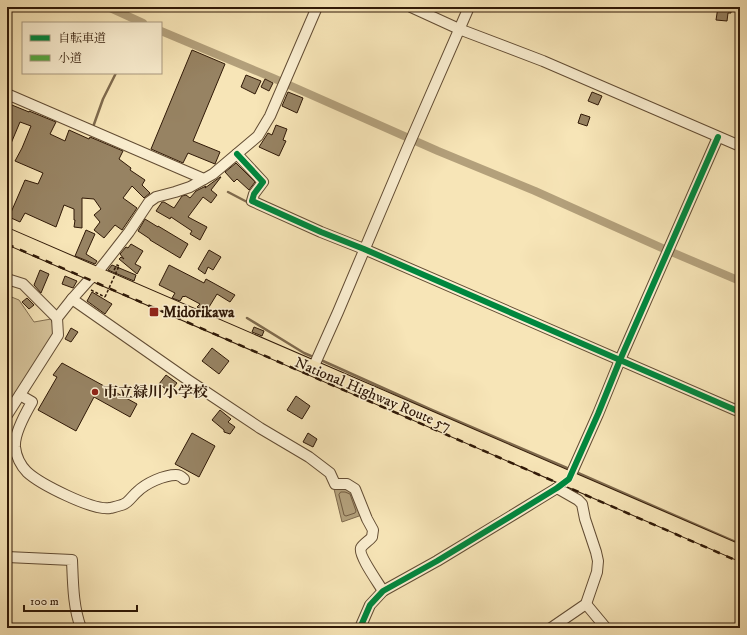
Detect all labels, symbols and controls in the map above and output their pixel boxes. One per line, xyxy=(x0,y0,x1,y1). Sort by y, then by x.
legend xyxy=(22,22,162,74)
text: 自転車道 xyxy=(58,31,106,46)
text: 小道 xyxy=(58,51,82,66)
place label: Midorikawa xyxy=(163,303,235,322)
marker: Midorikawa xyxy=(148,306,160,318)
street label: National Highway Route 57 xyxy=(292,353,454,436)
place label: 市立緑川小学校 xyxy=(103,383,208,402)
marker: 市立緑川小学校 xyxy=(90,387,100,397)
scale bar xyxy=(24,587,137,613)
text: 100 m xyxy=(30,594,59,609)

